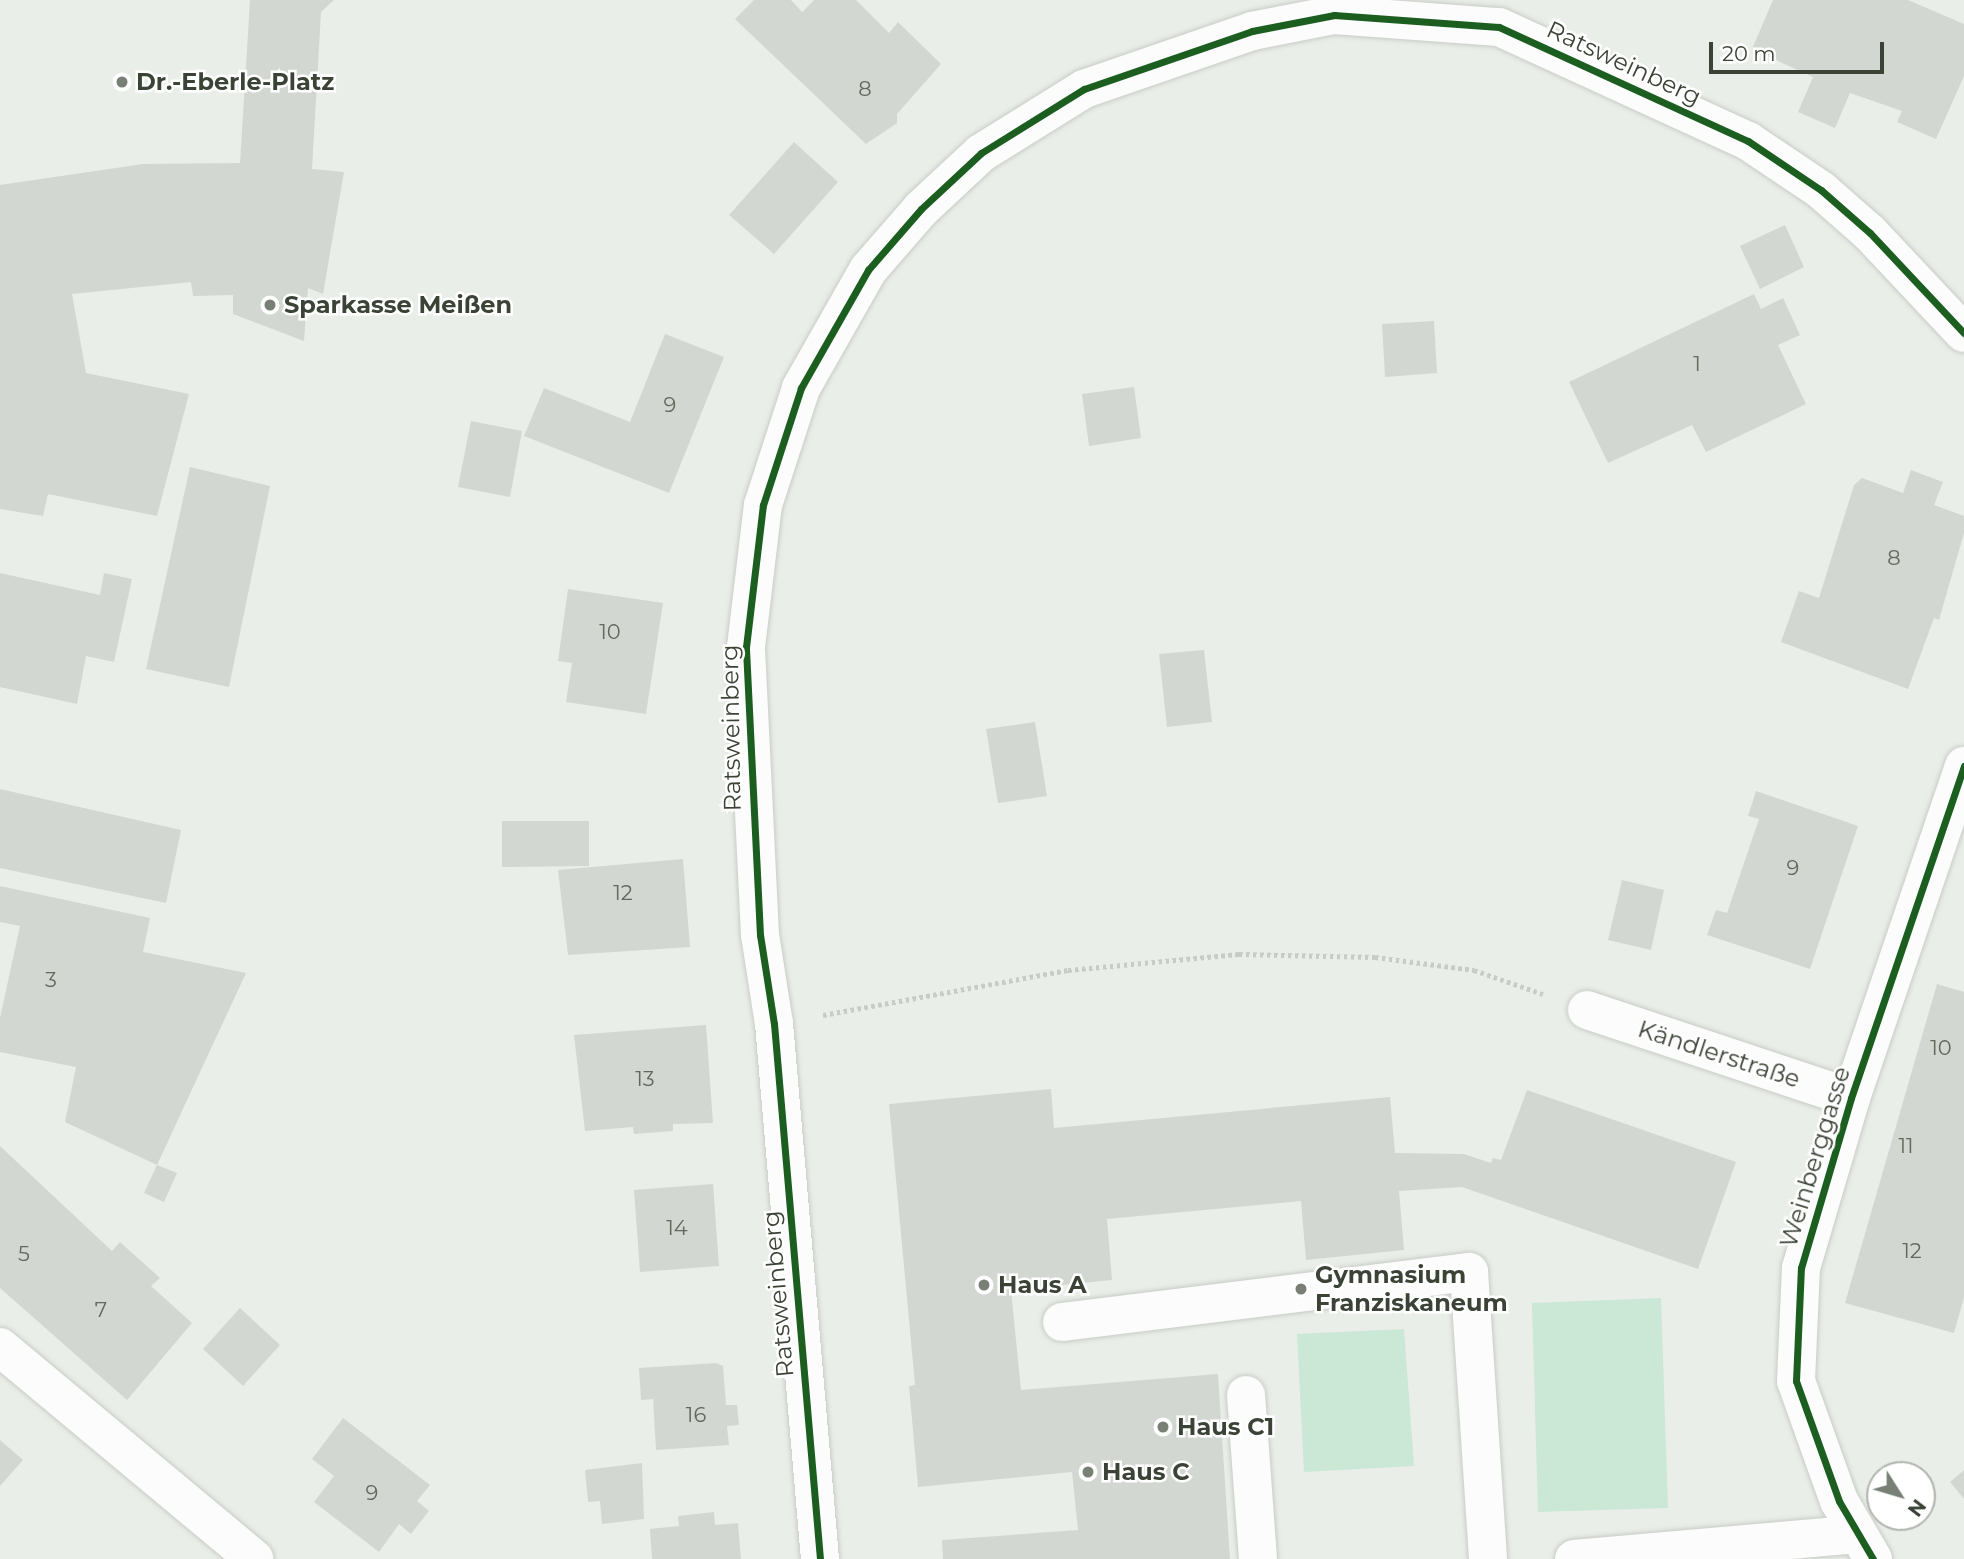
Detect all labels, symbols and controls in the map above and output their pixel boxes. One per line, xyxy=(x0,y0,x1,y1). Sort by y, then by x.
street label: Ratsweinberg xyxy=(1542,15,1706,111)
scale bar xyxy=(1712,28,1887,72)
text: 20 m xyxy=(1722,41,1776,66)
place label: Dr.-Eberle-Platz xyxy=(136,68,334,96)
marker: Dr.-Eberle-Platz xyxy=(114,74,130,90)
house number: 8 xyxy=(858,76,872,102)
place label: Sparkasse Meißen xyxy=(284,291,512,319)
marker: Sparkasse Meißen xyxy=(262,297,278,313)
house number: 1 xyxy=(1693,351,1701,377)
house number: 9 xyxy=(664,392,676,418)
house number: 8 xyxy=(1887,545,1901,571)
house number: 10 xyxy=(599,619,621,645)
street label: Ratsweinberg xyxy=(715,644,747,812)
house number: 9 xyxy=(1787,855,1799,881)
house number: 12 xyxy=(613,880,633,906)
house number: 3 xyxy=(45,967,57,993)
street label: Kändlerstraße xyxy=(1634,1014,1804,1094)
house number: 10 xyxy=(1930,1035,1952,1061)
street label: Weinberggasse xyxy=(1774,1063,1856,1251)
house number: 13 xyxy=(635,1066,655,1092)
house number: 11 xyxy=(1898,1133,1914,1159)
street label: Ratsweinberg xyxy=(756,1210,800,1378)
house number: 14 xyxy=(666,1215,688,1241)
house number: 12 xyxy=(1902,1238,1922,1264)
house number: 5 xyxy=(18,1241,30,1267)
place label: Gymnasium Franziskaneum xyxy=(1315,1261,1508,1317)
place label: Haus A xyxy=(998,1271,1087,1299)
marker: Haus A xyxy=(976,1277,992,1293)
marker: Gymnasium Franziskaneum xyxy=(1293,1281,1309,1297)
house number: 7 xyxy=(95,1297,107,1323)
house number: 16 xyxy=(686,1402,706,1428)
place label: Haus C1 xyxy=(1177,1413,1274,1441)
marker: Haus C1 xyxy=(1155,1419,1171,1435)
place label: Haus C xyxy=(1102,1458,1190,1486)
north arrow xyxy=(1866,1461,1936,1531)
marker: Haus C xyxy=(1080,1464,1096,1480)
house number: 9 xyxy=(366,1480,378,1506)
text: N xyxy=(1903,1495,1930,1521)

